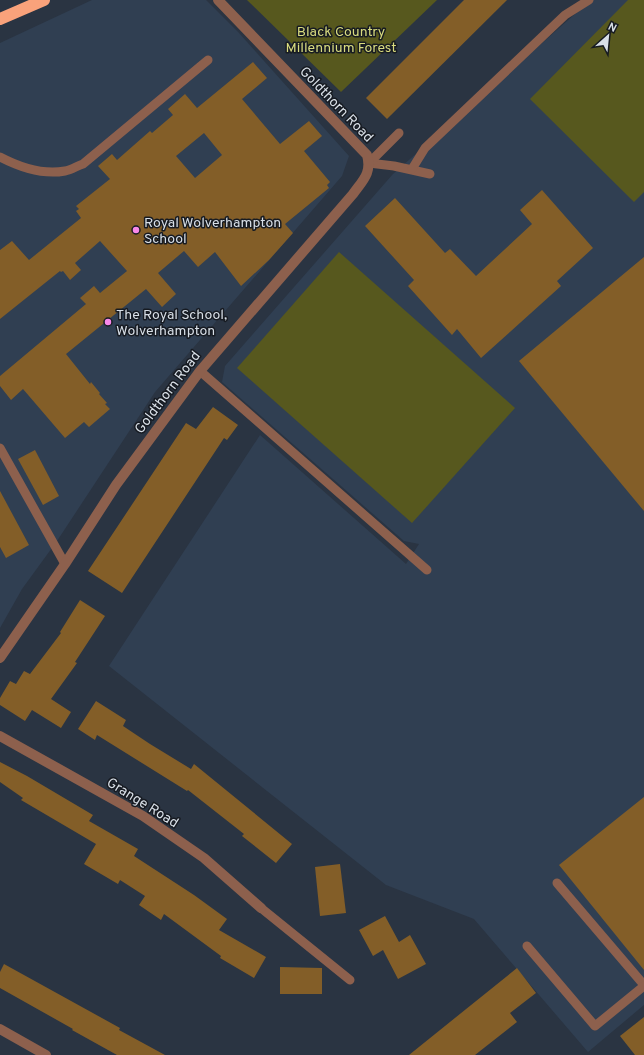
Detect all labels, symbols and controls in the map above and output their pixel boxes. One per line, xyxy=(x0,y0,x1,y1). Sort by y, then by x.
north arrow xyxy=(588,16,628,56)
text: N xyxy=(605,20,619,36)
park label: Black Country Millennium Forest xyxy=(285,24,397,57)
street label: Goldthorn Road xyxy=(295,64,376,146)
place label: Royal Wolverhampton School xyxy=(144,215,281,248)
marker: Royal Wolverhampton School xyxy=(131,225,141,235)
place label: The Royal School, Wolverhampton xyxy=(116,307,227,340)
marker: The Royal School, Wolverhampton xyxy=(103,317,113,327)
street label: Goldthorn Road xyxy=(132,348,205,437)
street label: Grange Road xyxy=(103,774,181,832)

